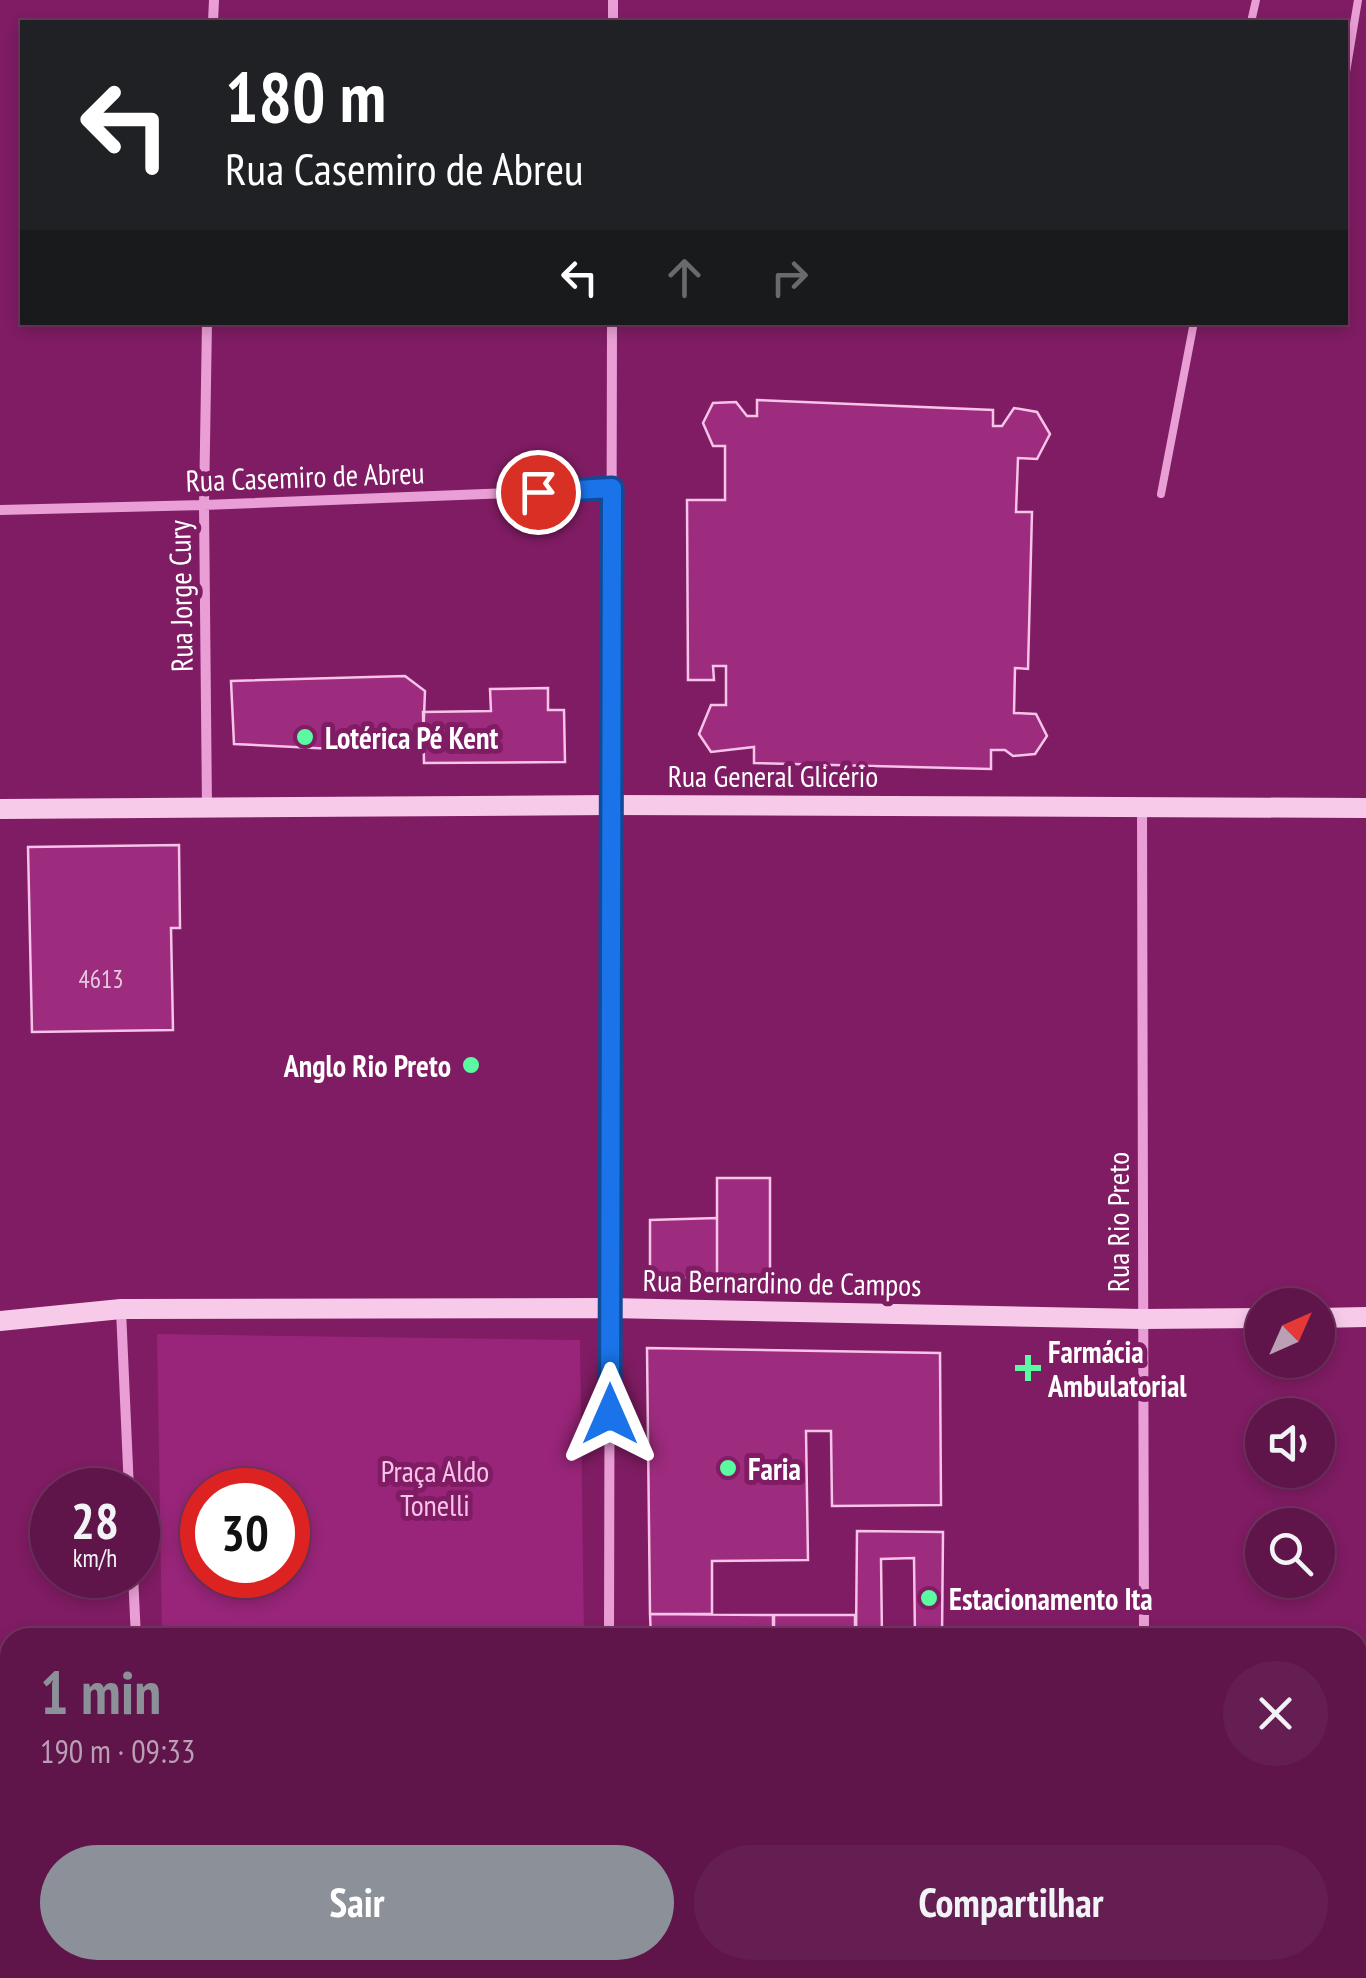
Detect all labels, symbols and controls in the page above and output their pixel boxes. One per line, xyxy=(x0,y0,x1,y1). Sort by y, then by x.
text: 180 m xyxy=(225,51,386,141)
icon: left xyxy=(60,60,190,190)
text: Rua Casemiro de Abreu xyxy=(225,139,584,197)
icon: left xyxy=(552,250,607,305)
icon: ahead xyxy=(657,250,712,305)
icon: right xyxy=(762,250,817,305)
pin xyxy=(496,450,581,535)
street label: Rua Casemiro de Abreu xyxy=(185,452,425,500)
icon: arrive xyxy=(511,465,566,520)
street label: Rua Jorge Cury xyxy=(159,519,201,672)
place label: Lotérica Pé Kent xyxy=(325,718,499,757)
marker: Lotérica Pé Kent xyxy=(294,726,316,748)
street label: Rua General Glicério xyxy=(668,756,878,795)
house number: 4613 xyxy=(78,963,124,995)
place label: Anglo Rio Preto xyxy=(283,1046,451,1085)
marker: Anglo Rio Preto xyxy=(460,1054,482,1076)
street label: Rua Rio Preto xyxy=(1098,1152,1137,1292)
street label: Rua Bernardino de Campos xyxy=(642,1260,922,1304)
north arrow xyxy=(1245,1288,1335,1378)
map controls xyxy=(1245,1288,1335,1598)
place label: Farmácia Ambulatorial xyxy=(1047,1332,1187,1405)
marker: Farmácia Ambulatorial xyxy=(1017,1357,1039,1379)
position arrow xyxy=(558,1362,662,1466)
button: sound xyxy=(1245,1398,1335,1488)
place label: Faria xyxy=(748,1449,801,1488)
park label: Praça Aldo Tonelli xyxy=(381,1451,489,1524)
marker: Faria xyxy=(717,1457,739,1479)
speed limit sign: 30 xyxy=(180,1468,310,1598)
text: 28 xyxy=(71,1488,119,1553)
button: search xyxy=(1245,1508,1335,1598)
text: km/h xyxy=(73,1542,117,1574)
place label: Estacionamento Ita xyxy=(949,1579,1153,1618)
marker: Estacionamento Ita xyxy=(918,1587,940,1609)
text: 1 min xyxy=(40,1653,161,1731)
button: close xyxy=(1223,1661,1328,1766)
text: 190 m · 09:33 xyxy=(40,1730,195,1772)
button: Sair xyxy=(40,1845,674,1960)
button: Compartilhar xyxy=(694,1845,1328,1960)

